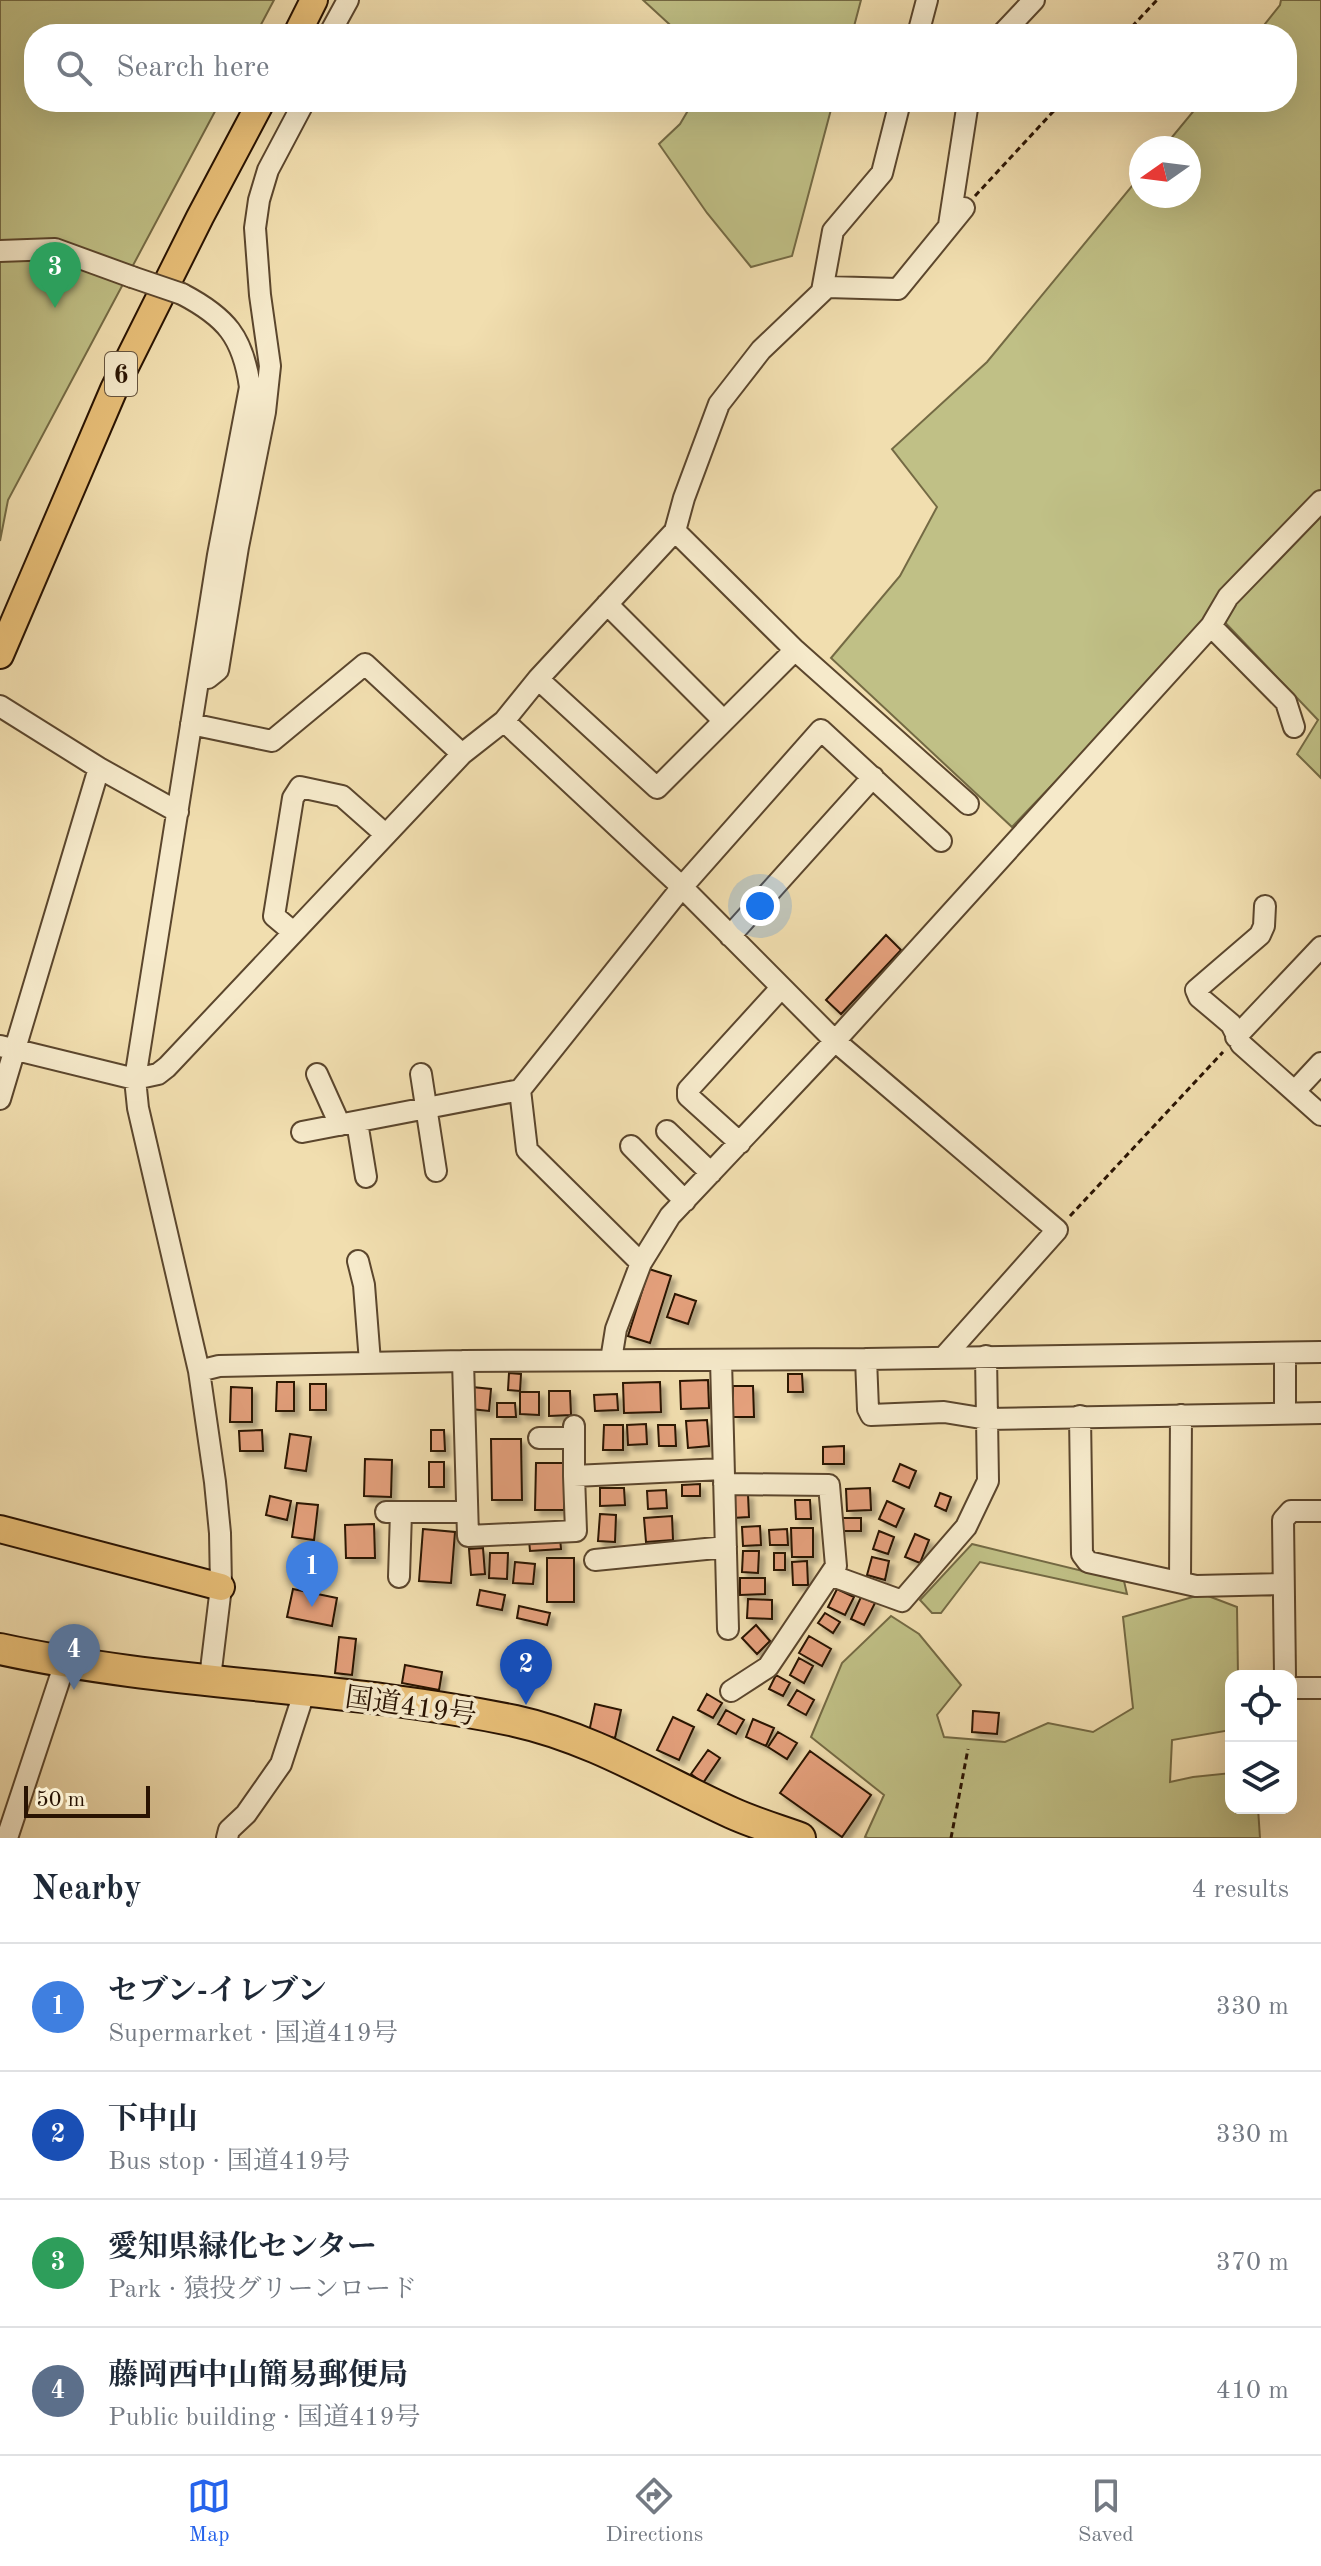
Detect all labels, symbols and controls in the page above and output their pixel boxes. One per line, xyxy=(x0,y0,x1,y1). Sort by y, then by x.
search box xyxy=(24,24,1297,112)
icon: search xyxy=(52,46,96,90)
text: Search here xyxy=(116,53,270,83)
north arrow xyxy=(1129,136,1201,208)
pin: 3 xyxy=(29,242,81,308)
road number: 6 xyxy=(105,352,137,396)
your location xyxy=(740,886,780,926)
pin: 1 xyxy=(286,1541,338,1607)
pin: 4 xyxy=(48,1624,100,1690)
pin: 2 xyxy=(500,1639,552,1705)
map controls xyxy=(1225,1670,1297,1814)
button: locate xyxy=(1225,1670,1297,1742)
street label: 国道419号 xyxy=(343,1682,479,1731)
button: layers xyxy=(1225,1742,1297,1814)
scale bar xyxy=(24,1782,150,1818)
text: 50 m xyxy=(36,1789,85,1811)
text: Nearby xyxy=(32,1873,142,1907)
text: 4 results xyxy=(1191,1877,1289,1903)
text: セブン-イレブン xyxy=(108,1977,327,2007)
text: 1 xyxy=(50,1994,66,2020)
text: 330 m xyxy=(1216,1994,1289,2020)
text: Supermarket · 国道419号 xyxy=(108,2021,398,2047)
text: 下中山 xyxy=(108,2105,198,2135)
text: 2 xyxy=(50,2122,66,2148)
text: 330 m xyxy=(1216,2122,1289,2148)
text: Bus stop · 国道419号 xyxy=(108,2149,350,2175)
text: 愛知県緑化センター xyxy=(108,2233,377,2263)
text: 3 xyxy=(50,2250,66,2276)
text: 370 m xyxy=(1216,2250,1289,2276)
text: Park · 猿投グリーンロード xyxy=(108,2277,417,2303)
text: 藤岡西中山簡易郵便局 xyxy=(108,2361,408,2391)
text: 4 xyxy=(50,2378,66,2404)
text: 410 m xyxy=(1216,2378,1289,2404)
text: Public building · 国道419号 xyxy=(108,2405,421,2431)
tab: Map xyxy=(187,2474,231,2549)
tab: Directions xyxy=(606,2474,703,2549)
tab: Saved xyxy=(1078,2474,1134,2549)

